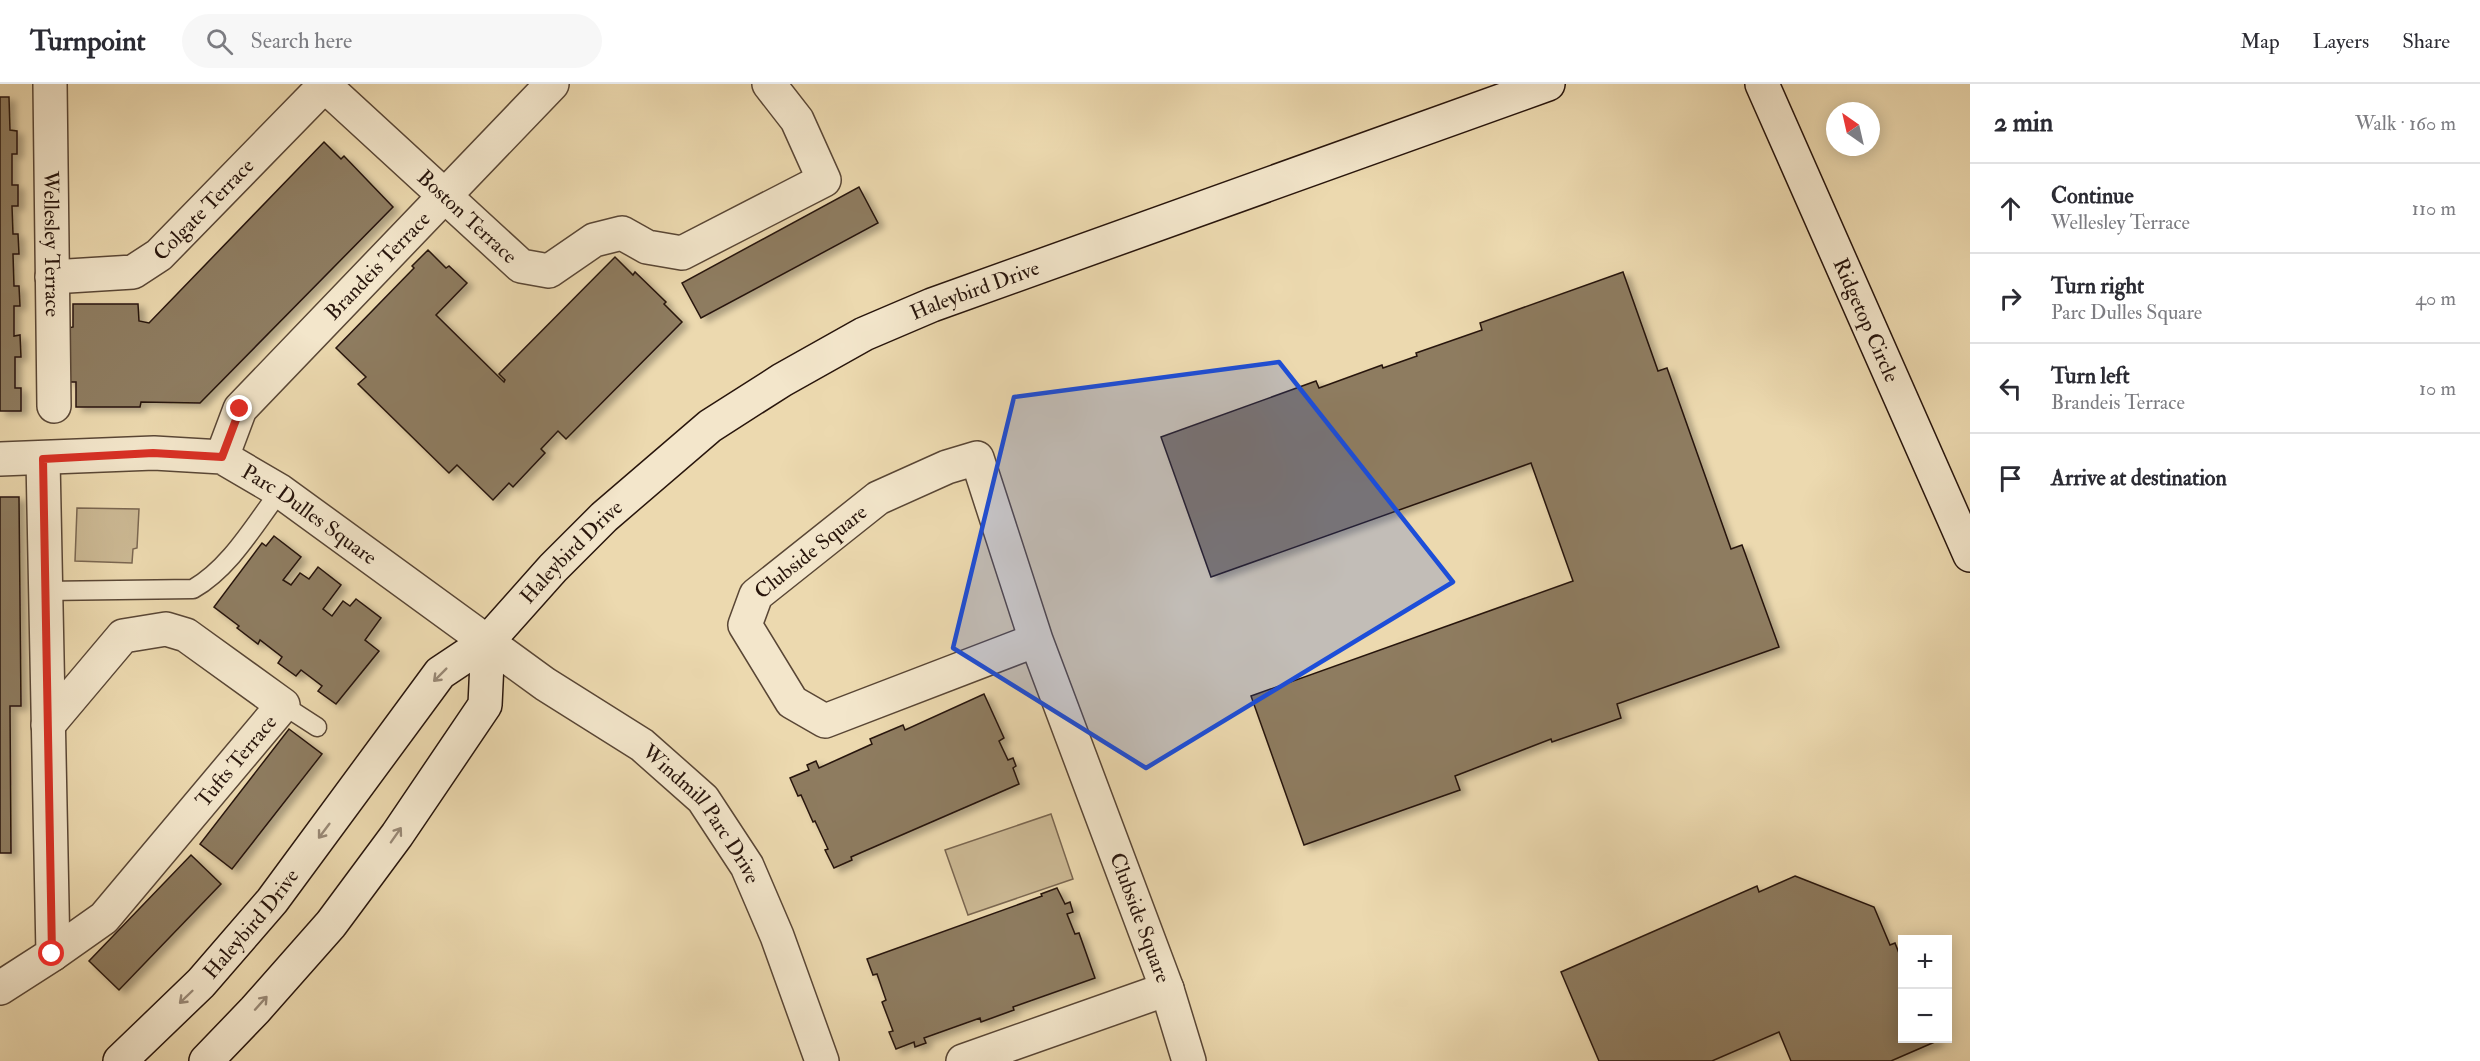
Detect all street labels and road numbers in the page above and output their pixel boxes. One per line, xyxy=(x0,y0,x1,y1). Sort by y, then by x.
street label: Colgate Terrace xyxy=(148,153,260,267)
street label: Boston Terrace xyxy=(411,164,523,270)
street label: Wellesley Terrace xyxy=(37,170,66,317)
street label: Brandeis Terrace xyxy=(320,206,437,326)
street label: Ridgetop Circle xyxy=(1827,254,1905,387)
street label: Haleybird Drive xyxy=(906,255,1043,327)
street label: Parc Dulles Square xyxy=(237,459,382,571)
street label: Haleybird Drive xyxy=(514,494,629,610)
street label: Clubside Square xyxy=(749,499,873,605)
street label: Tufts Terrace xyxy=(190,709,283,813)
street label: Windmill Parc Drive xyxy=(636,738,766,888)
street label: Clubside Square xyxy=(1103,849,1177,987)
street label: Haleybird Drive xyxy=(198,863,305,985)

